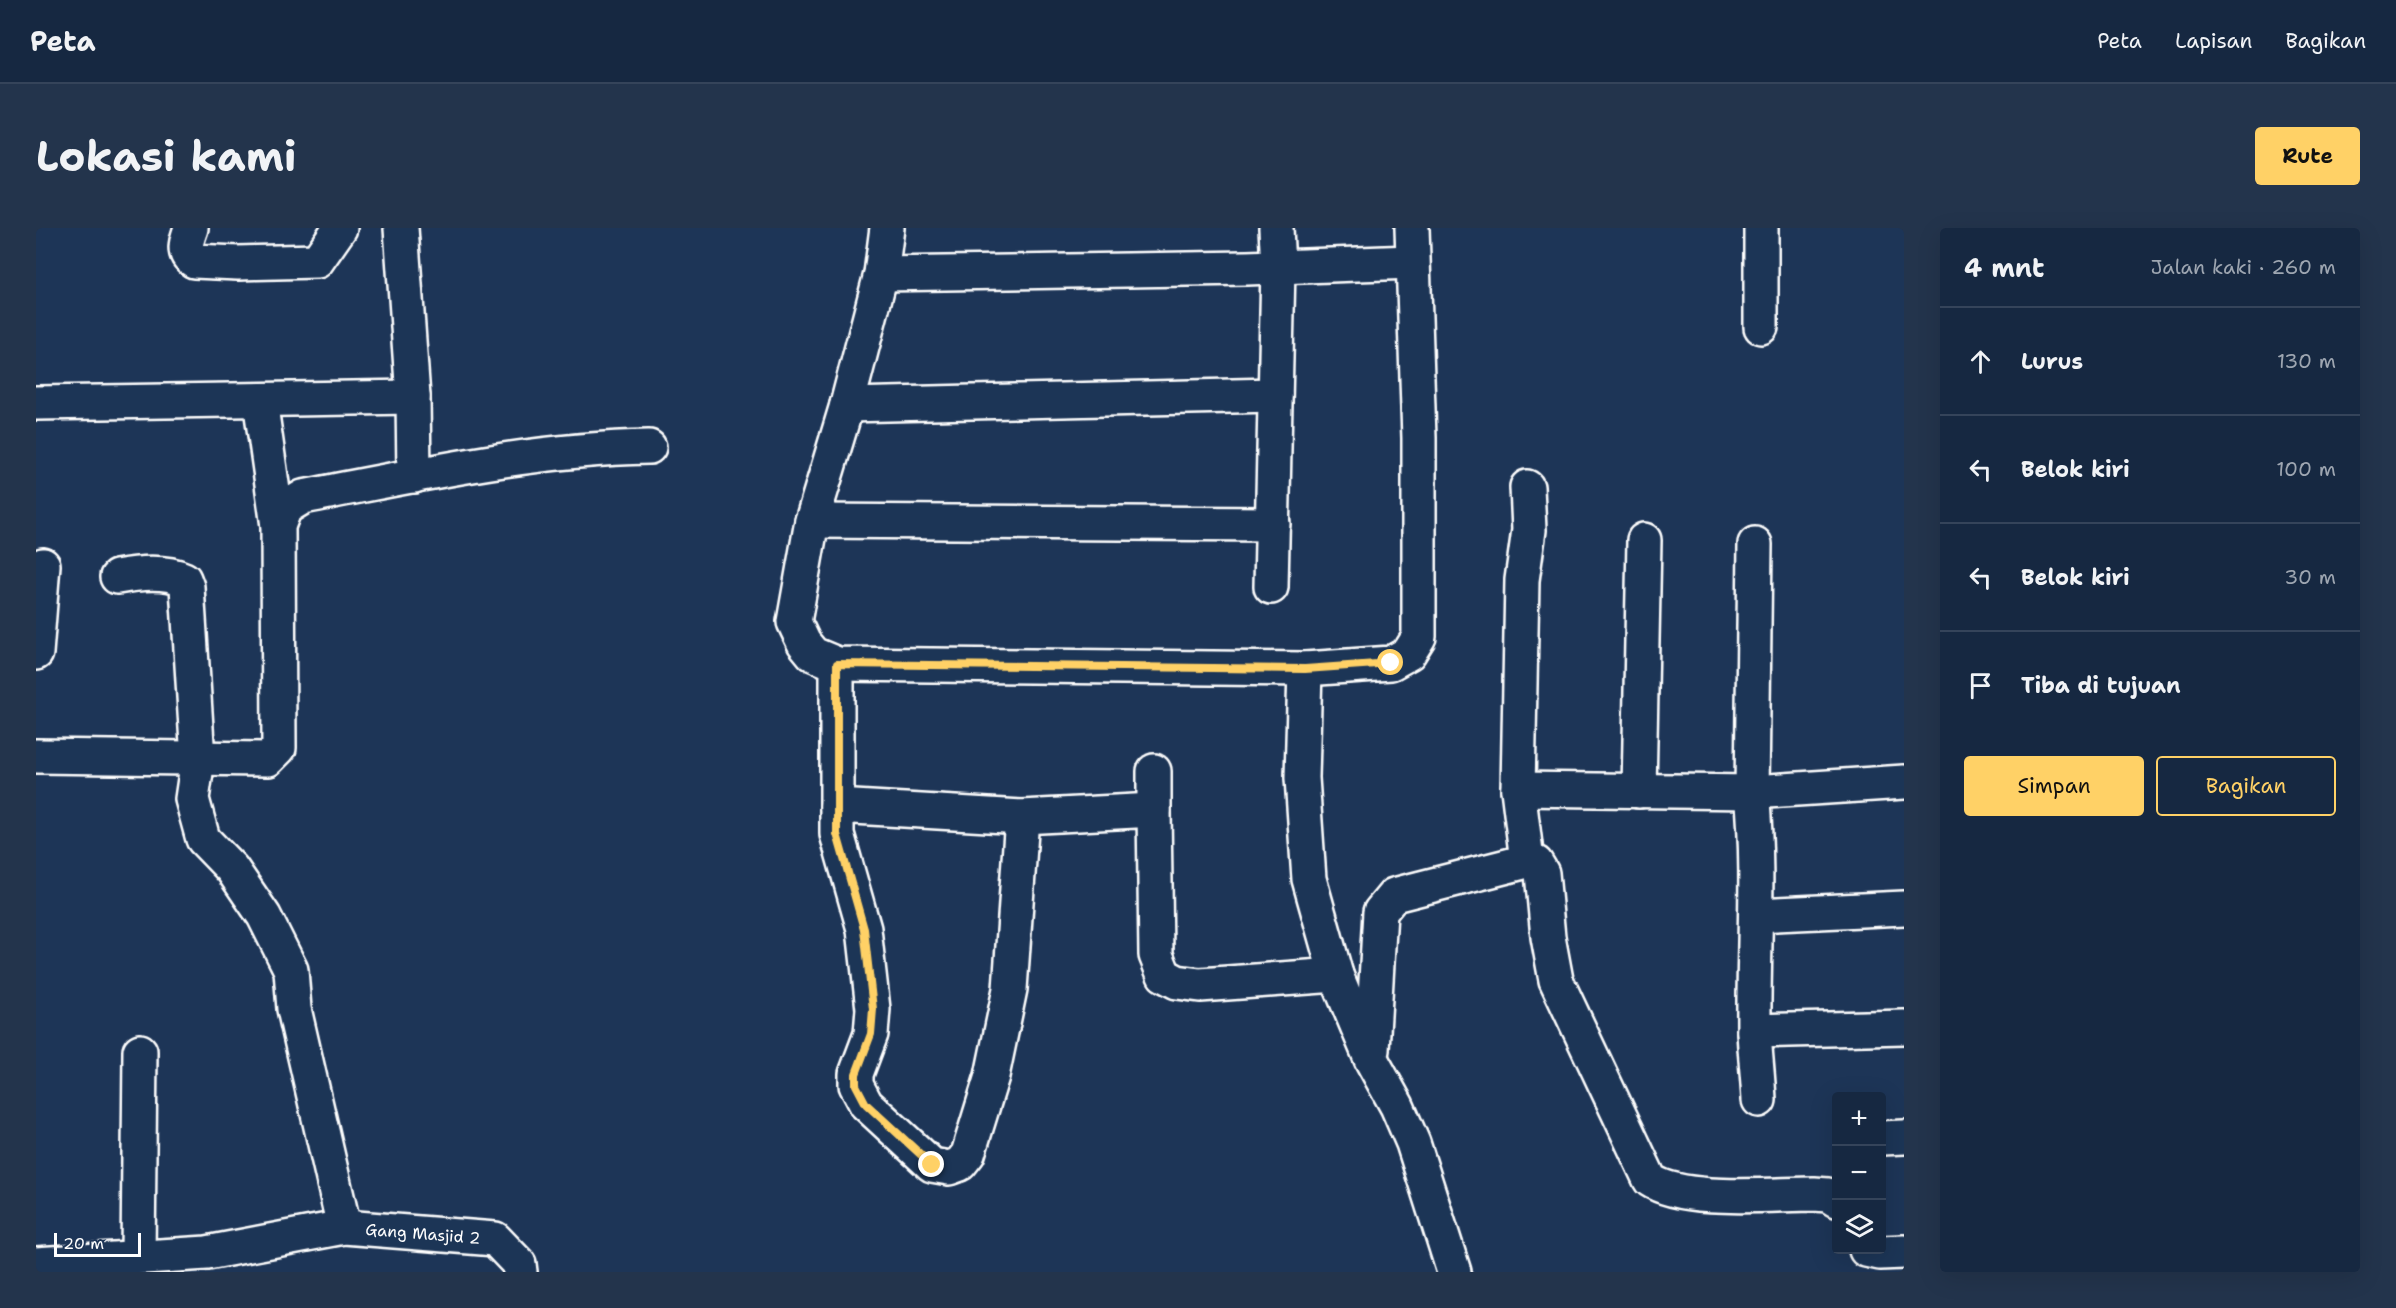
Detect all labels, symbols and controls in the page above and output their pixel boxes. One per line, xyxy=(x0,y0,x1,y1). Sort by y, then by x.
text: Peta xyxy=(30,22,96,60)
text: Peta xyxy=(2097,27,2142,55)
text: Lapisan xyxy=(2175,27,2252,55)
text: Bagikan xyxy=(2285,27,2366,55)
button: Rute xyxy=(2255,127,2360,185)
text: Lokasi kami xyxy=(36,128,297,184)
text: 4 mnt xyxy=(1964,250,2044,285)
text: Jalan kaki · 260 m xyxy=(2150,254,2336,280)
icon: ahead xyxy=(1964,345,1997,378)
text: Lurus xyxy=(2021,347,2083,376)
text: 130 m xyxy=(2277,348,2336,374)
icon: left xyxy=(1964,453,1997,486)
text: Belok kiri xyxy=(2021,455,2130,484)
text: 100 m xyxy=(2276,456,2336,482)
icon: left xyxy=(1964,561,1997,594)
text: Belok kiri xyxy=(2021,563,2130,592)
text: 30 m xyxy=(2284,564,2336,590)
route start xyxy=(1377,649,1403,675)
icon: arrive xyxy=(1964,669,1997,702)
text: Tiba di tujuan xyxy=(2021,671,2181,700)
button: Simpan xyxy=(1964,756,2144,816)
button: Bagikan xyxy=(2156,756,2336,816)
map controls xyxy=(1832,1092,1886,1254)
button: + xyxy=(1832,1092,1886,1146)
button: − xyxy=(1832,1146,1886,1200)
route end xyxy=(918,1151,944,1177)
button: layers xyxy=(1832,1200,1886,1254)
street label: Gang Masjid 2 xyxy=(365,1219,481,1249)
scale bar xyxy=(54,1230,141,1258)
text: 20 m xyxy=(63,1233,104,1254)

